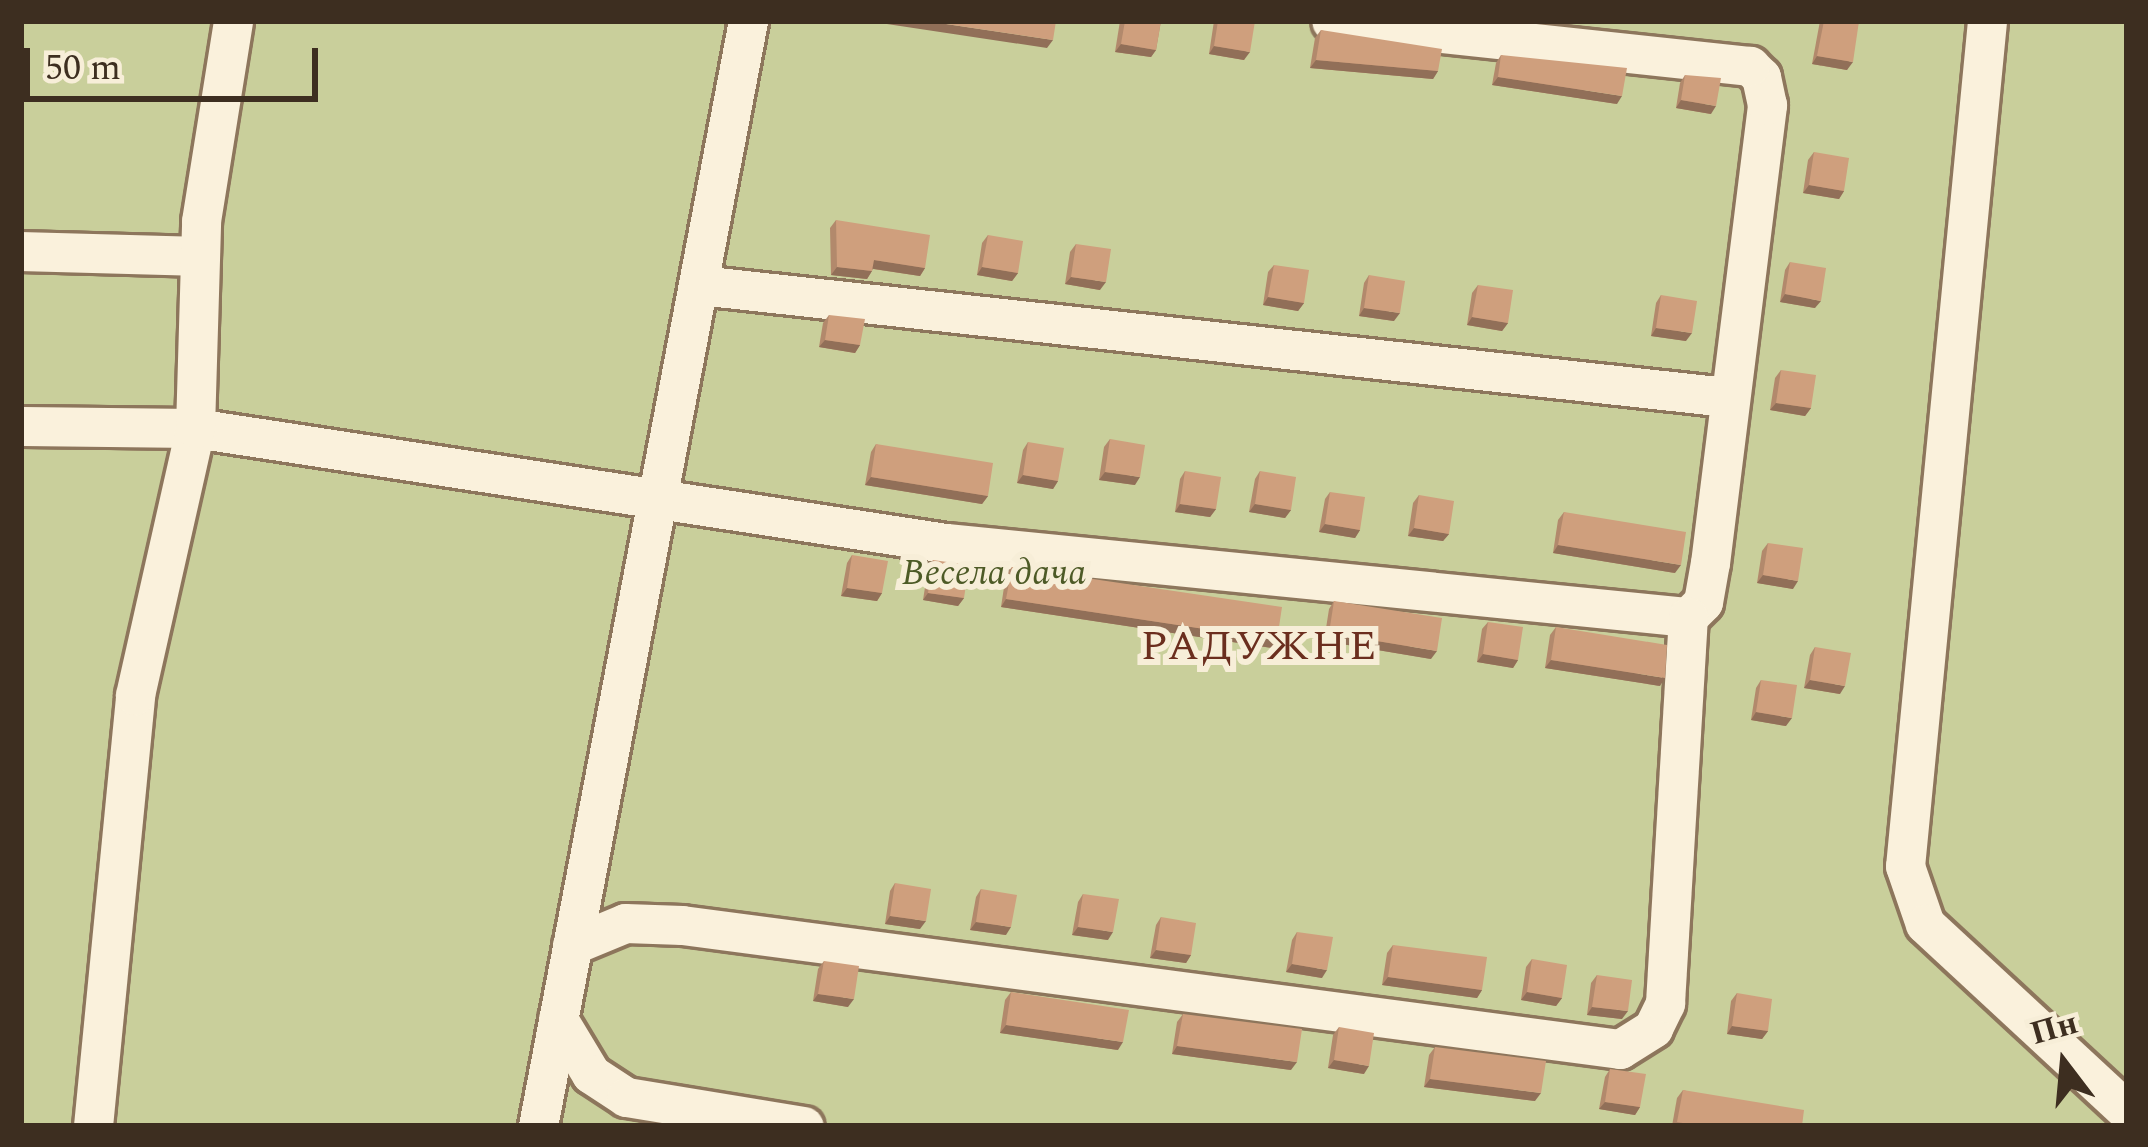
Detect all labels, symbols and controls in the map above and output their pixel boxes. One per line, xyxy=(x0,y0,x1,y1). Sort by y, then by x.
scale bar xyxy=(30,24,324,98)
text: 50 m xyxy=(45,41,121,96)
park label: Весела дача xyxy=(902,552,1086,596)
district label: РАДУЖНЕ xyxy=(1141,622,1379,672)
text: Пн xyxy=(2024,998,2084,1059)
north arrow xyxy=(2004,1003,2124,1123)

